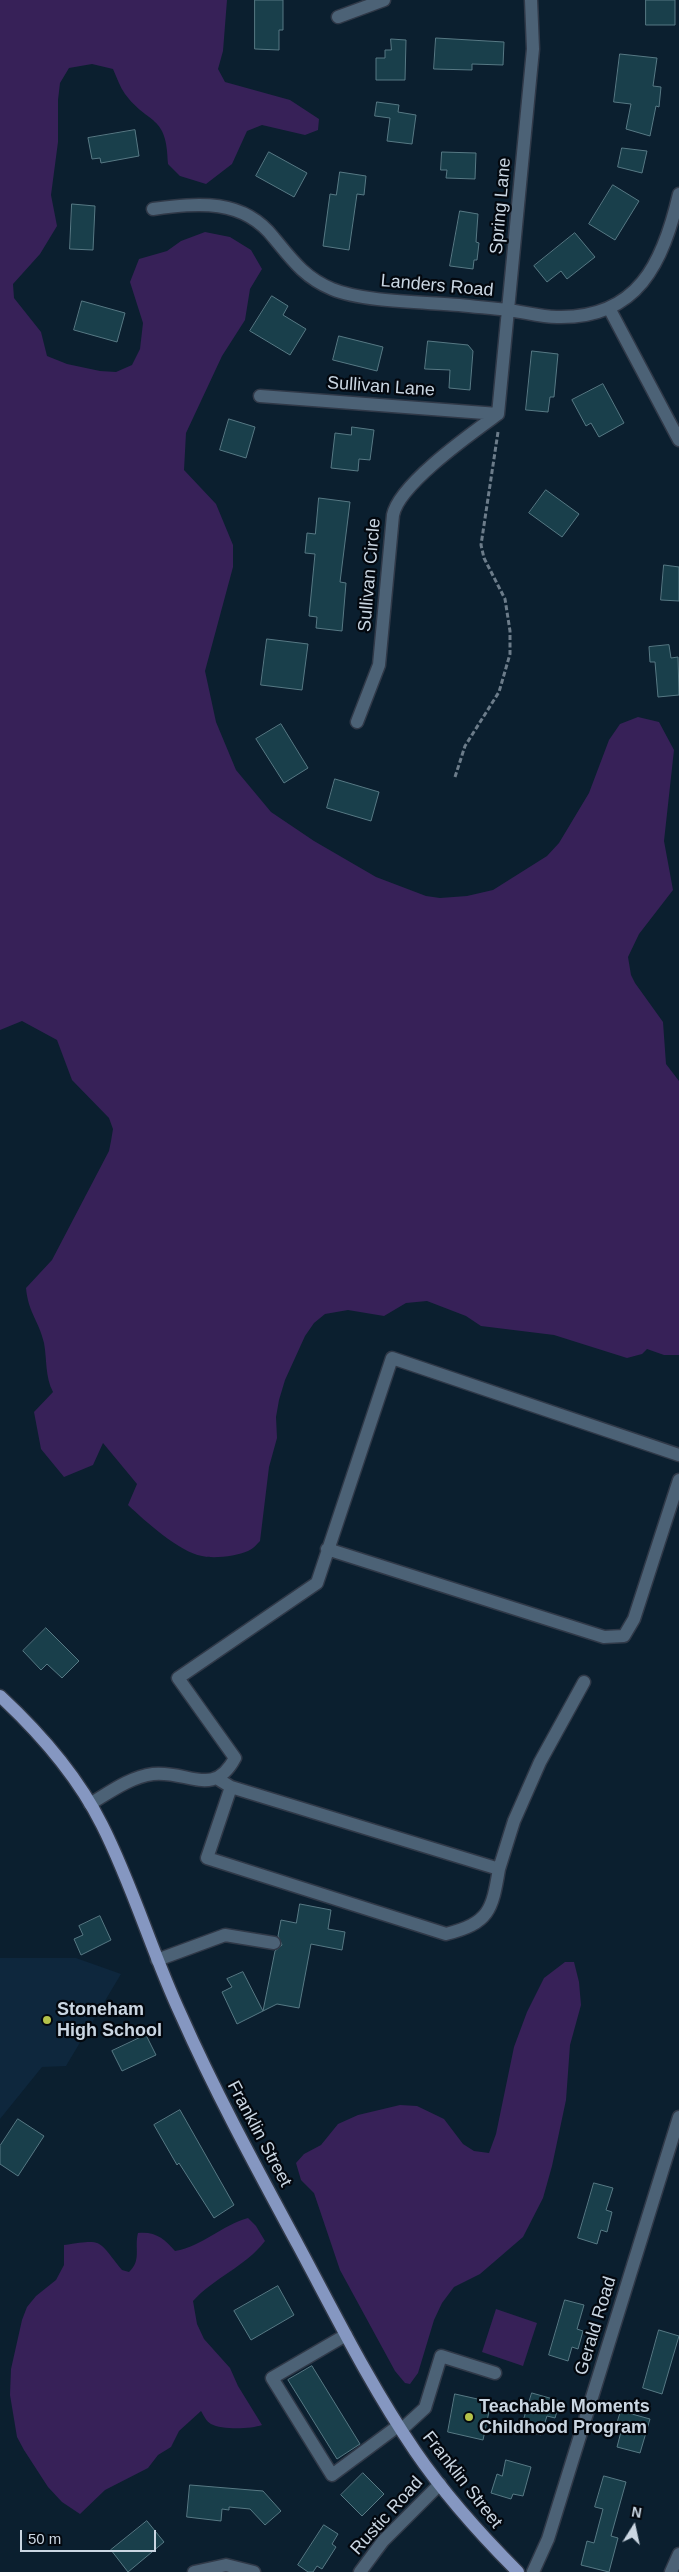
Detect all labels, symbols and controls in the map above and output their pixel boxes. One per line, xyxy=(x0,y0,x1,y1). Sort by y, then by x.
street label: Spring Lane xyxy=(486,157,516,255)
street label: Landers Road xyxy=(380,270,494,302)
street label: Sullivan Lane xyxy=(326,372,436,402)
street label: Sullivan Circle xyxy=(354,517,386,633)
place label: Stoneham High School xyxy=(57,1999,162,2042)
marker: Stoneham High School xyxy=(41,2014,53,2026)
street label: Franklin Street xyxy=(222,2077,296,2191)
street label: Gerald Road xyxy=(571,2274,621,2378)
place label: Teachable Moments Childhood Program xyxy=(479,2396,650,2438)
marker: Teachable Moments Childhood Program xyxy=(463,2411,475,2423)
street label: Franklin Street xyxy=(417,2427,507,2533)
street label: Rustic Road xyxy=(346,2472,428,2560)
north arrow xyxy=(609,2502,659,2552)
text: N xyxy=(630,2503,643,2521)
scale bar xyxy=(22,2520,159,2552)
text: 50 m xyxy=(28,2530,61,2547)

